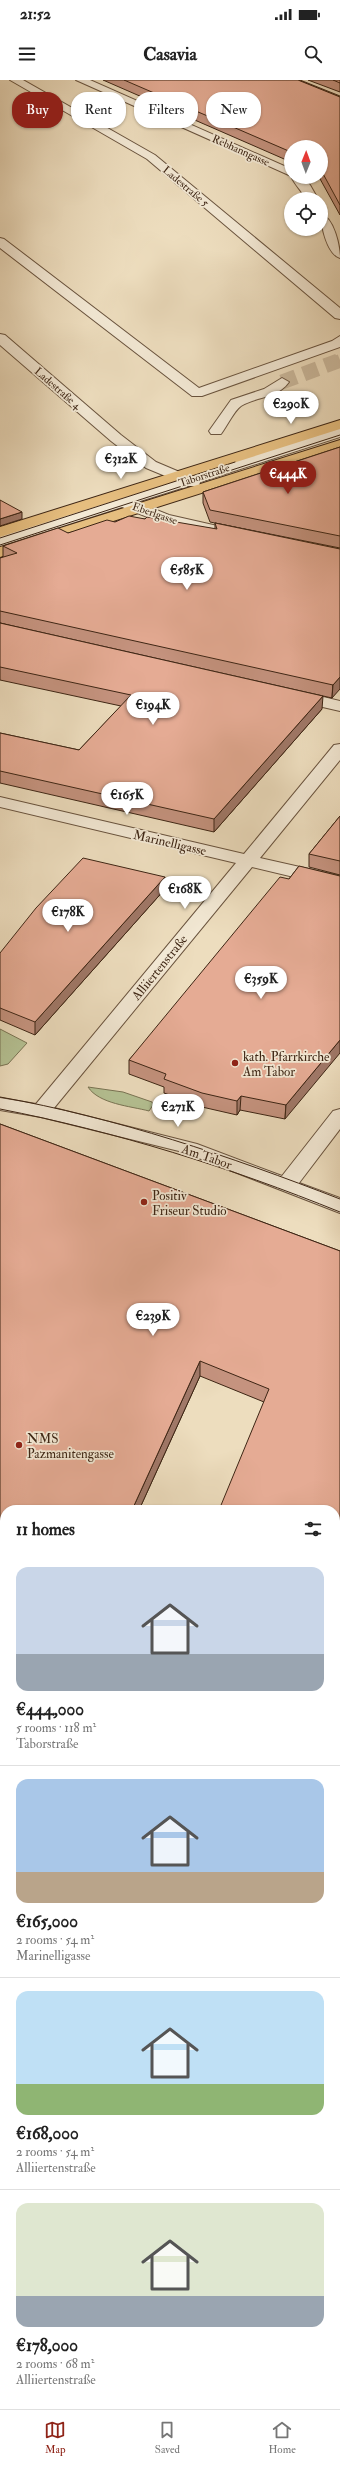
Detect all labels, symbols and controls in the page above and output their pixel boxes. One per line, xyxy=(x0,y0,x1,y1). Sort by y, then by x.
text: 21:52 xyxy=(20,5,51,24)
icon: menu xyxy=(16,43,38,65)
text: Casavia xyxy=(143,43,197,66)
icon: search xyxy=(302,43,324,65)
chip: Buy xyxy=(12,92,63,128)
chip: Rent xyxy=(71,92,126,128)
chip: Filters xyxy=(134,92,198,128)
chip: New xyxy=(206,92,261,128)
street label: Rebhanngasse xyxy=(210,132,272,169)
north arrow xyxy=(284,140,328,184)
map controls xyxy=(284,140,328,236)
street label: Ladestraße 5 xyxy=(160,163,211,210)
button: locate xyxy=(284,192,328,236)
street label: Ladestraße 4 xyxy=(32,365,84,413)
pin: €290K xyxy=(263,391,319,425)
text: €290K xyxy=(273,396,309,412)
pin: €312K xyxy=(93,446,149,480)
text: €312K xyxy=(105,451,137,467)
street label: Taborstraße xyxy=(177,461,232,490)
pin: €444K xyxy=(260,461,316,495)
text: €444K xyxy=(269,466,307,482)
street label: Eberlgasse xyxy=(131,500,179,527)
pin: €585K xyxy=(159,557,215,591)
text: €585K xyxy=(170,562,204,578)
pin: €194K xyxy=(125,692,181,726)
text: €194K xyxy=(136,697,170,713)
pin: €165K xyxy=(99,782,155,816)
text: €165K xyxy=(110,787,144,803)
street label: Marinelligasse xyxy=(132,827,208,859)
pin: €168K xyxy=(157,876,213,910)
text: €168K xyxy=(168,881,202,897)
pin: €178K xyxy=(40,899,96,933)
text: €178K xyxy=(51,904,85,920)
street label: Alliiertenstraße xyxy=(128,931,191,1004)
pin: €359K xyxy=(233,966,289,1000)
text: €359K xyxy=(244,971,278,987)
place label: kath. Pfarrkirche Am Tabor xyxy=(242,1049,330,1080)
marker: kath. Pfarrkirche Am Tabor xyxy=(230,1058,240,1068)
pin: €271K xyxy=(150,1094,206,1128)
text: €271K xyxy=(161,1099,195,1115)
street label: Am Tabor xyxy=(178,1141,234,1173)
place label: Positiv Friseur Studio xyxy=(152,1188,227,1219)
marker: Positiv Friseur Studio xyxy=(139,1197,149,1207)
pin: €239K xyxy=(125,1303,181,1337)
text: €239K xyxy=(136,1308,170,1324)
place label: NMS Pazmanitengasse xyxy=(27,1431,114,1462)
marker: NMS Pazmanitengasse xyxy=(14,1440,24,1450)
icon: filters xyxy=(302,1518,324,1540)
text: 11 homes xyxy=(16,1519,75,1540)
icon: home xyxy=(134,1593,206,1665)
text: €444,000 xyxy=(16,1699,84,1720)
text: 5 rooms · 118 m² xyxy=(16,1720,96,1736)
text: Taborstraße xyxy=(16,1736,78,1752)
icon: home xyxy=(134,1805,206,1877)
text: €165,000 xyxy=(16,1911,78,1932)
text: 2 rooms · 54 m² xyxy=(16,1932,94,1948)
text: Marinelligasse xyxy=(16,1948,91,1964)
icon: home xyxy=(134,2017,206,2089)
text: €168,000 xyxy=(16,2123,79,2144)
text: 2 rooms · 54 m² xyxy=(16,2144,94,2160)
text: Alliiertenstraße xyxy=(16,2160,96,2176)
icon: home xyxy=(134,2229,206,2301)
text: €178,000 xyxy=(16,2335,78,2356)
text: 2 rooms · 68 m² xyxy=(16,2356,94,2372)
text: Alliiertenstraße xyxy=(16,2372,96,2388)
tab: Map xyxy=(44,2419,66,2456)
tab: Saved xyxy=(155,2419,180,2456)
tab: Home xyxy=(268,2419,296,2456)

